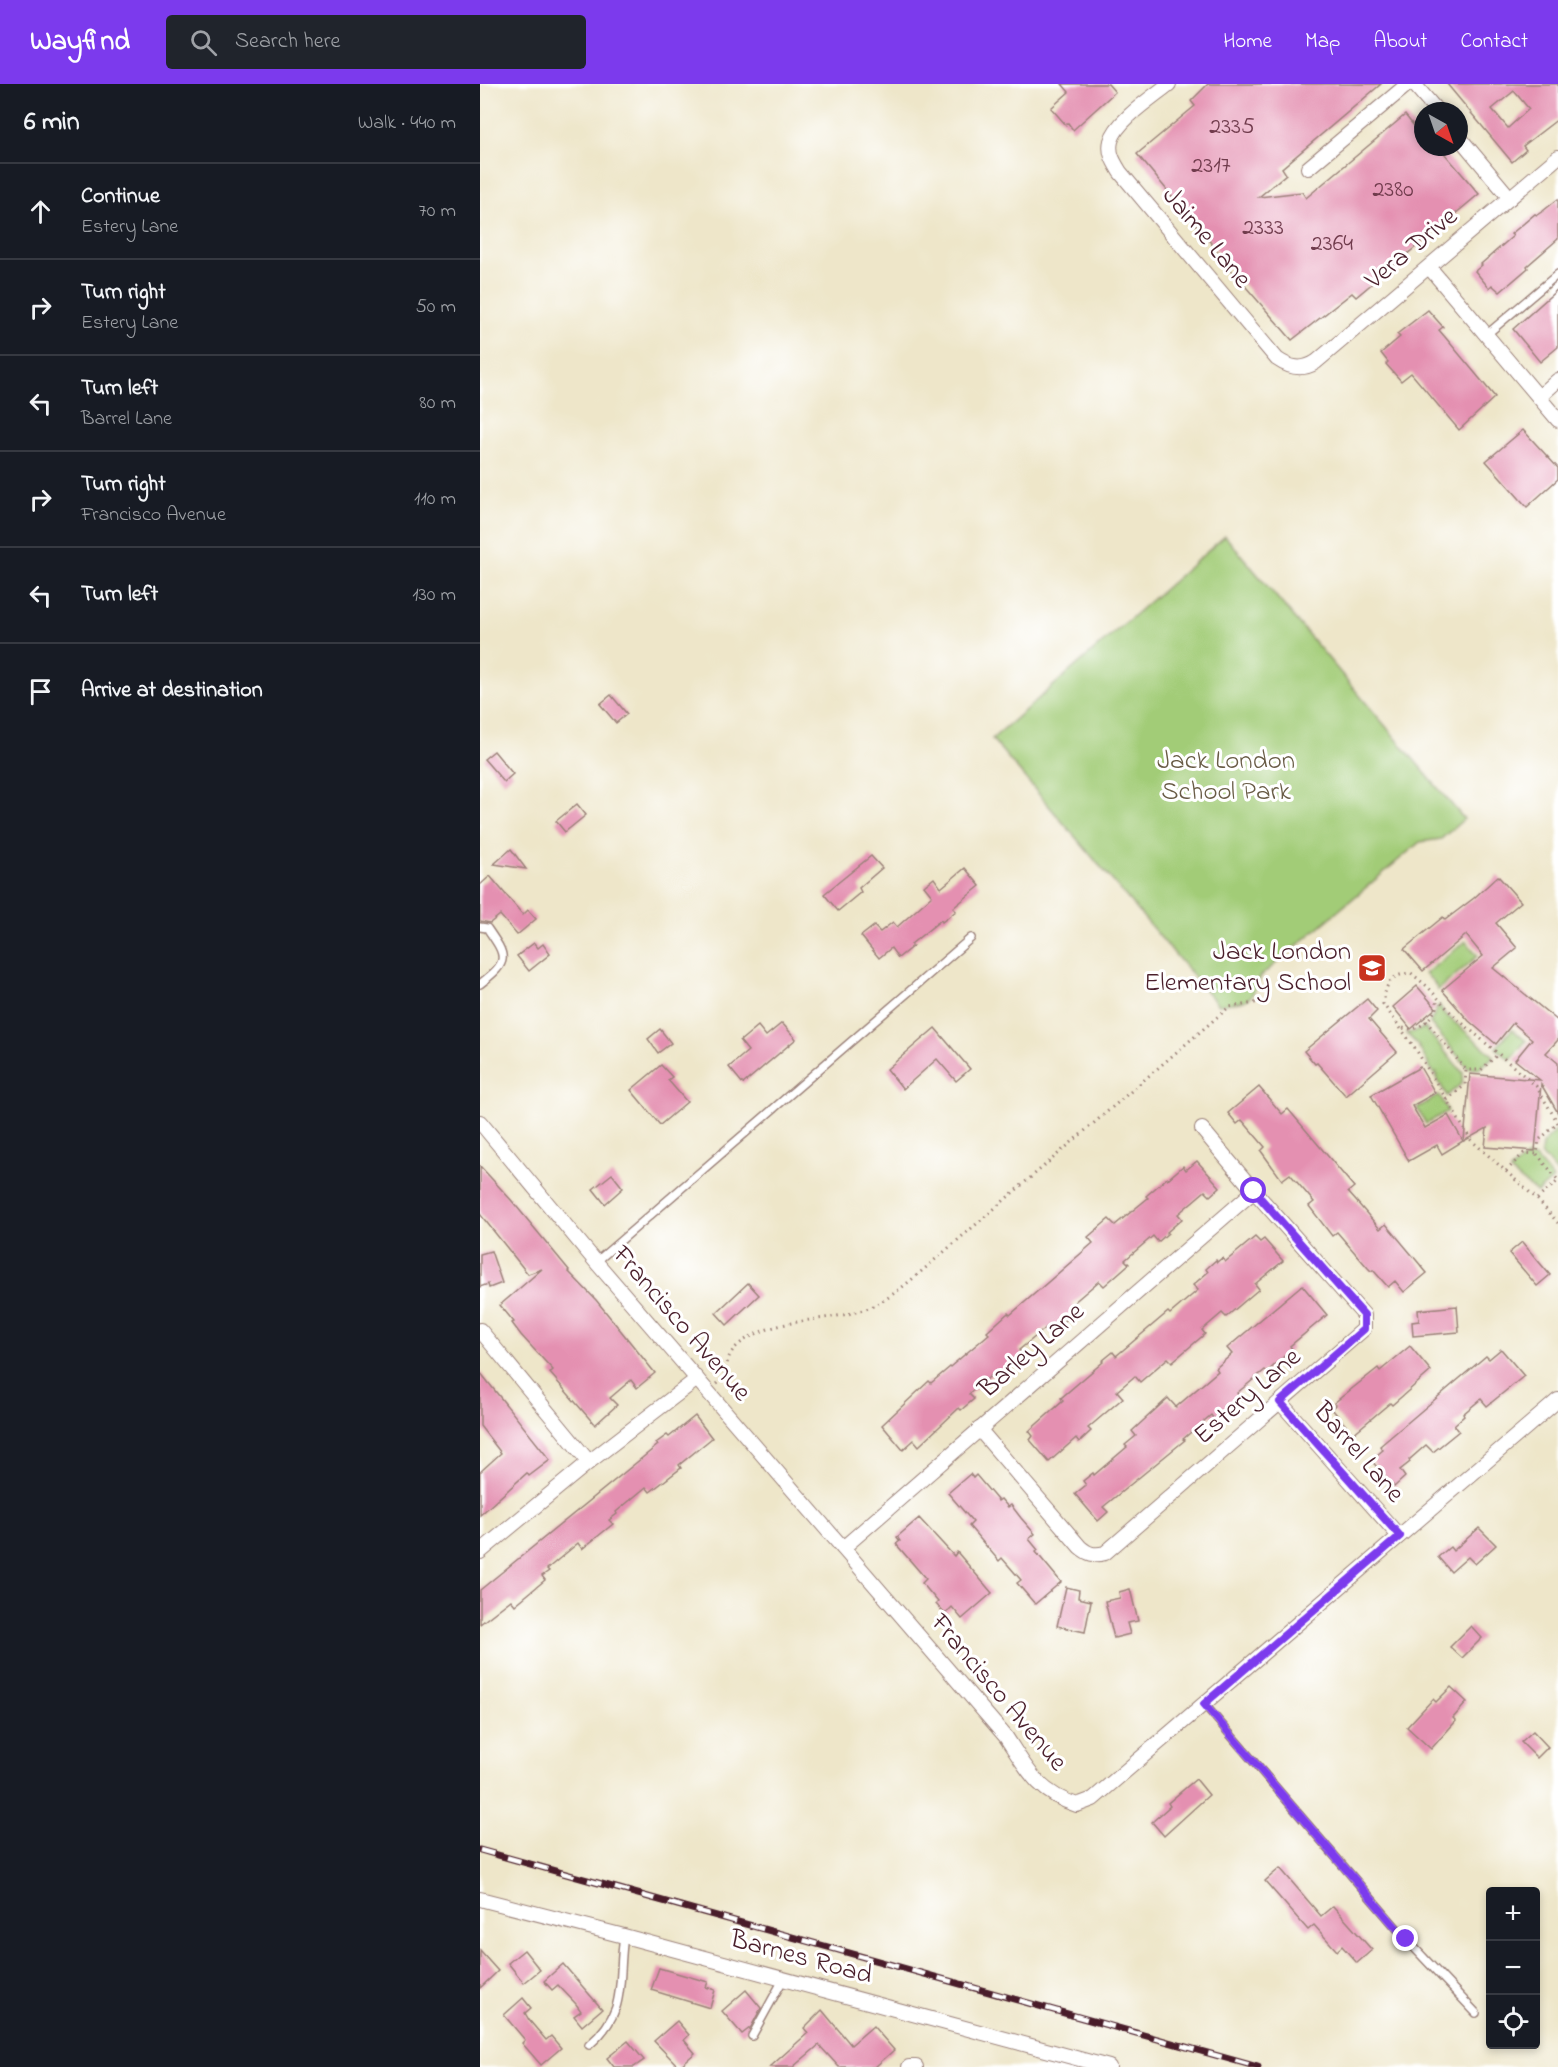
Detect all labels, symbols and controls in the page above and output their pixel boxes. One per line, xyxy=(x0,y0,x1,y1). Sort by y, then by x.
search box xyxy=(166,15,586,69)
text: Wayfind xyxy=(30,22,130,63)
icon: search xyxy=(187,26,220,59)
text: Search here xyxy=(235,26,340,58)
text: Home xyxy=(1223,27,1272,57)
text: Map xyxy=(1305,27,1340,57)
text: About xyxy=(1373,27,1427,57)
text: Contact xyxy=(1460,27,1528,57)
north arrow xyxy=(1414,102,1468,156)
text: 6 min xyxy=(24,104,80,142)
text: Walk · 440 m xyxy=(358,109,456,138)
house number: 2335 xyxy=(1209,110,1255,145)
house number: 2317 xyxy=(1191,149,1231,184)
house number: 2380 xyxy=(1372,173,1414,208)
street label: Jaime Lane xyxy=(1152,179,1261,298)
text: Continue xyxy=(81,181,160,213)
icon: ahead xyxy=(24,195,57,228)
text: 70 m xyxy=(419,197,456,226)
street label: Vera Drive xyxy=(1356,198,1468,300)
house number: 2333 xyxy=(1242,211,1284,246)
text: Estery Lane xyxy=(81,213,178,242)
house number: 2364 xyxy=(1311,227,1353,262)
text: Turn right xyxy=(81,277,166,309)
icon: right xyxy=(24,291,57,324)
text: 50 m xyxy=(415,293,456,322)
text: Estery Lane xyxy=(81,309,178,338)
text: Turn left xyxy=(81,373,158,405)
icon: left xyxy=(24,387,57,420)
text: 80 m xyxy=(419,389,456,418)
text: Barrel Lane xyxy=(81,405,172,434)
text: Turn right xyxy=(81,469,166,501)
icon: right xyxy=(24,483,57,516)
text: 110 m xyxy=(414,485,456,514)
text: Francisco Avenue xyxy=(81,501,226,530)
icon: left xyxy=(24,579,57,612)
text: Turn left xyxy=(81,579,158,611)
text: 130 m xyxy=(412,581,456,610)
icon: arrive xyxy=(24,675,57,708)
text: Arrive at destination xyxy=(81,675,263,707)
park label: Jack London School Park xyxy=(1157,742,1295,812)
place label: Jack London Elementary School xyxy=(1144,933,1351,1003)
school or university icon: Jack London Elementary School xyxy=(1356,952,1388,984)
route start xyxy=(1240,1177,1266,1203)
street label: Francisco Avenue xyxy=(601,1237,761,1411)
street label: Barley Lane xyxy=(970,1293,1094,1409)
street label: Estery Lane xyxy=(1186,1339,1311,1455)
street label: Barrel Lane xyxy=(1302,1393,1414,1513)
street label: Francisco Avenue xyxy=(920,1605,1076,1781)
map controls xyxy=(1486,1887,1540,2049)
button: + xyxy=(1486,1887,1540,1941)
street label: Barnes Road xyxy=(725,1920,876,1996)
route end xyxy=(1392,1925,1418,1951)
button: − xyxy=(1486,1941,1540,1995)
button: locate xyxy=(1486,1995,1540,2049)

